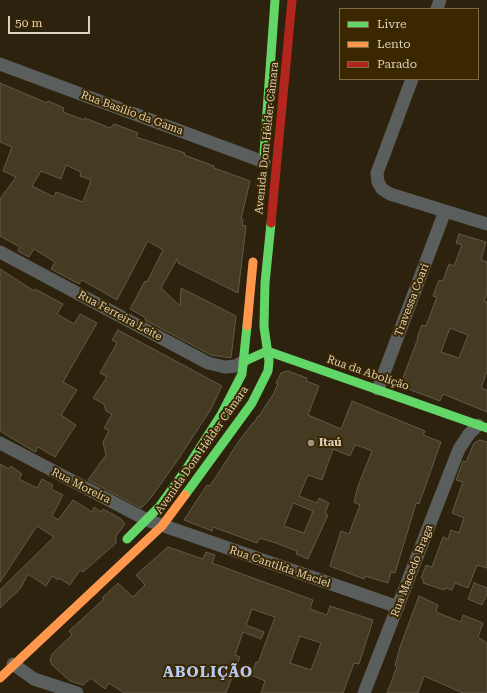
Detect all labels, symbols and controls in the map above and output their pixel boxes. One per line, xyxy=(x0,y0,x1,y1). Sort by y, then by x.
scale bar xyxy=(10,8,92,34)
legend xyxy=(339,8,479,80)
text: 50 m xyxy=(15,16,42,30)
text: Livre xyxy=(377,17,407,31)
text: Lento xyxy=(377,37,411,51)
text: Parado xyxy=(377,57,417,71)
street label: Avenida Dom Hélder Câmara xyxy=(252,61,282,215)
street label: Rua Basílio da Gama xyxy=(79,88,185,138)
street label: Travessa Coari xyxy=(392,262,432,338)
street label: Rua Ferreira Leite xyxy=(76,288,164,344)
street label: Rua da Abolição xyxy=(325,353,411,393)
street label: Avenida Dom Hélder Câmara xyxy=(153,384,251,516)
place label: Itaú xyxy=(319,436,341,450)
marker: Itaú xyxy=(306,438,316,448)
street label: Rua Moreira xyxy=(49,465,113,507)
street label: Rua Macedo Braga xyxy=(388,523,436,619)
street label: Rua Cantilda Maciel xyxy=(228,544,332,590)
district label: ABOLIÇÃO xyxy=(163,664,253,682)

